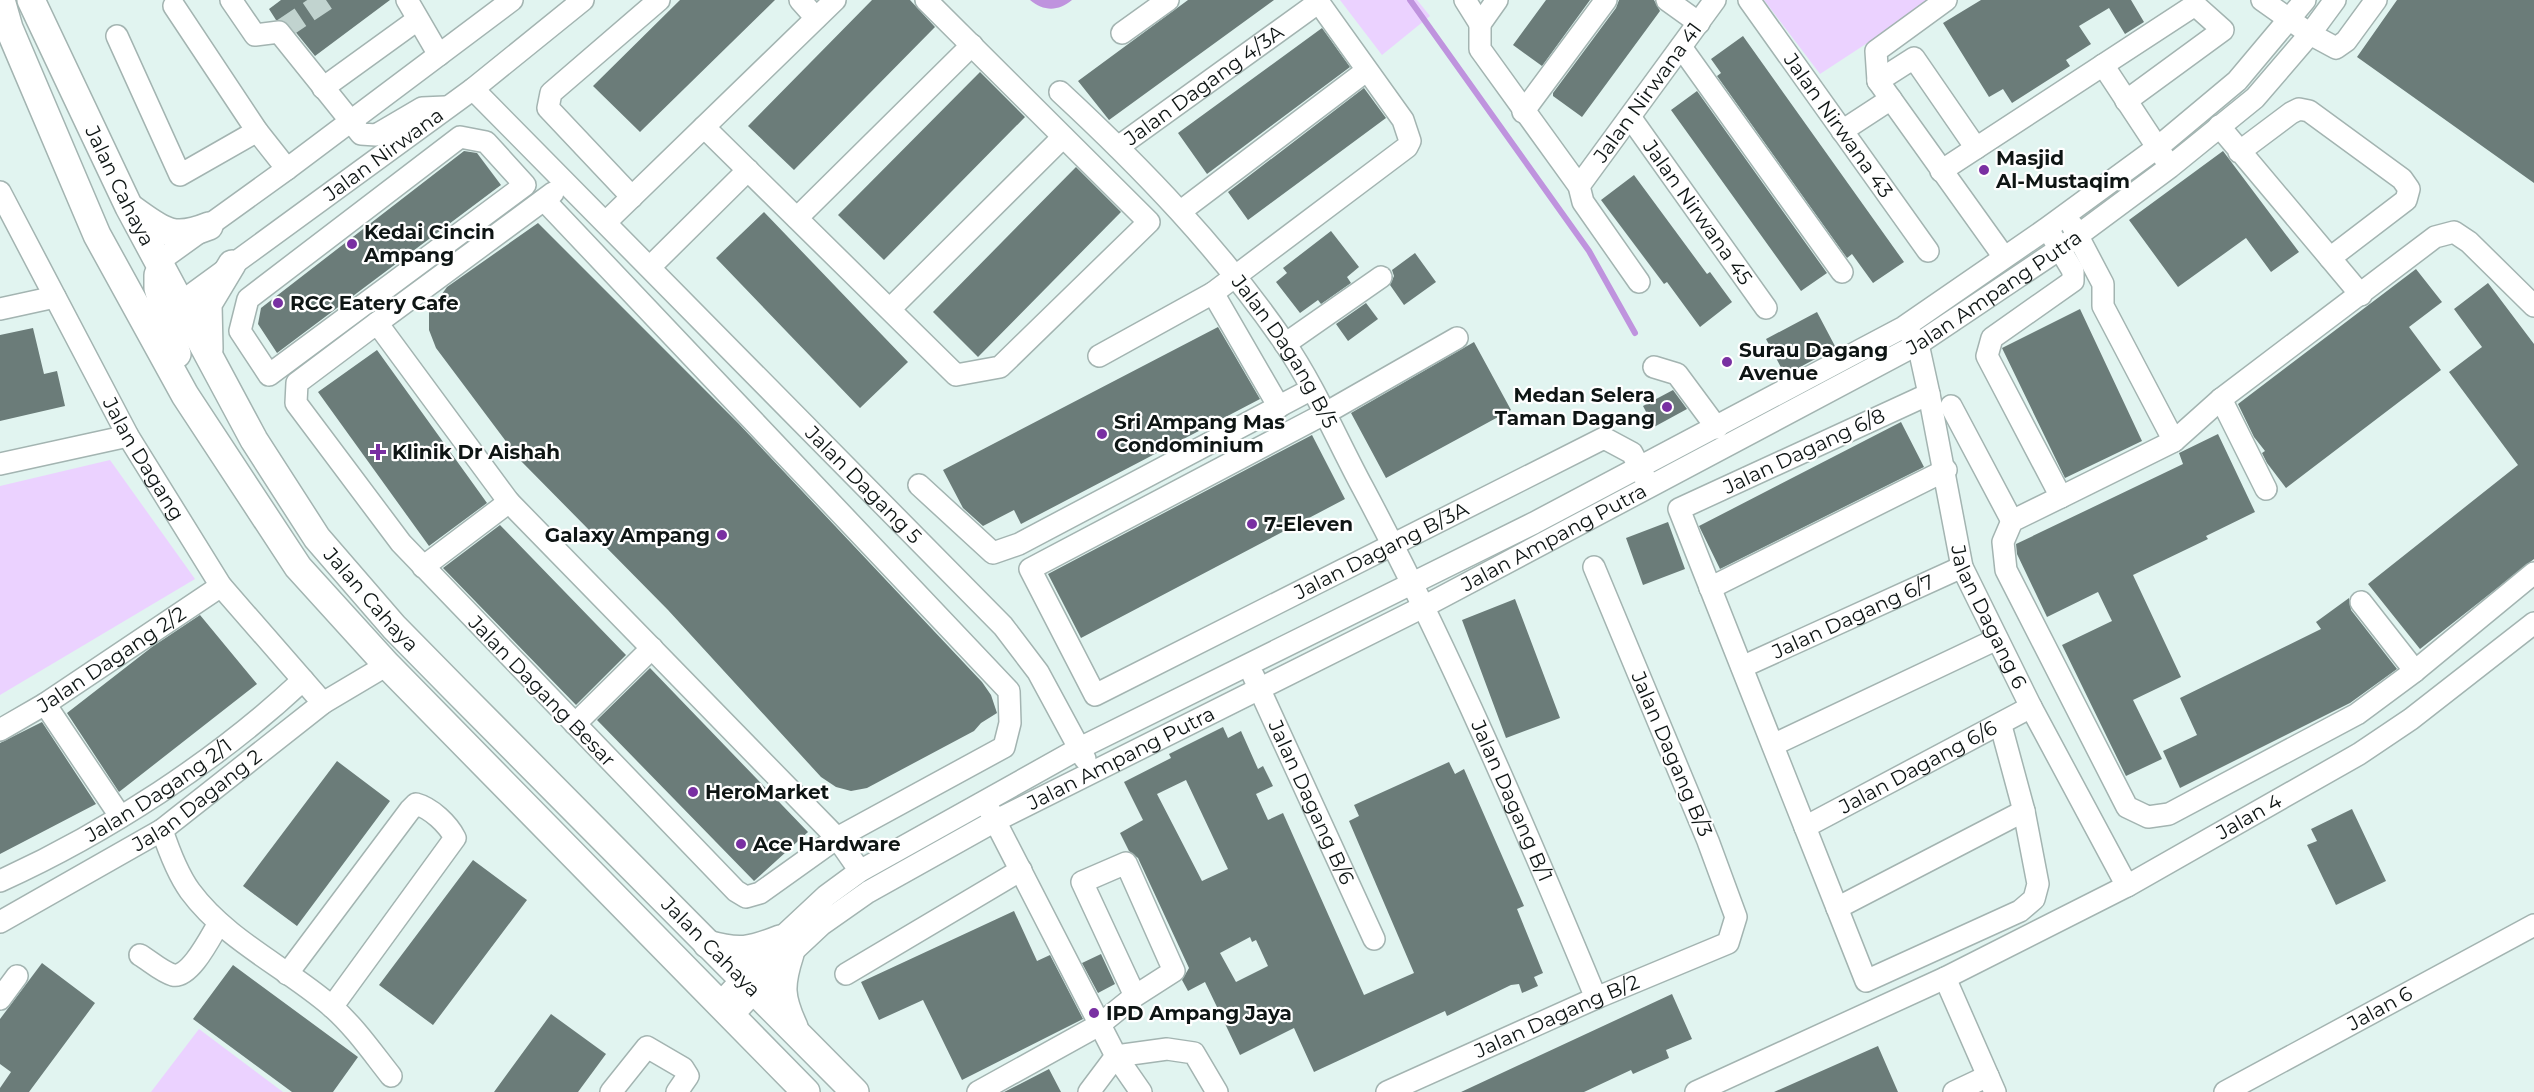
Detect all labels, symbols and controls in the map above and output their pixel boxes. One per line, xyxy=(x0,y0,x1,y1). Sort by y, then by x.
street label: Jalan Nirwana 41 xyxy=(1588,18,1707,168)
street label: Jalan Dagang 4/3A xyxy=(1119,19,1289,151)
street label: Jalan Nirwana 43 xyxy=(1778,48,1898,202)
street label: Jalan Nirwana xyxy=(318,103,448,207)
street label: Jalan Cahaya xyxy=(80,121,160,250)
street label: Jalan Nirwana 45 xyxy=(1638,135,1758,289)
place label: Masjid Al-Mustaqim xyxy=(1995,146,2130,193)
marker: Masjid Al-Mustaqim xyxy=(1977,163,1991,177)
place label: Kedai Cincin Ampang xyxy=(363,220,495,267)
street label: Jalan Ampang Putra xyxy=(1901,225,2086,360)
marker: Kedai Cincin Ampang xyxy=(345,237,359,251)
street label: Jalan Dagang B/5 xyxy=(1226,270,1343,432)
place label: RCC Eatery Cafe xyxy=(290,291,459,315)
marker: RCC Eatery Cafe xyxy=(271,296,285,310)
place label: Surau Dagang Avenue xyxy=(1738,338,1888,385)
marker: Surau Dagang Avenue xyxy=(1720,355,1734,369)
place label: Medan Selera Taman Dagang xyxy=(1495,383,1655,430)
street label: Jalan Dagang xyxy=(97,392,189,525)
marker: Medan Selera Taman Dagang xyxy=(1660,400,1674,414)
street label: Jalan Dagang 6/8 xyxy=(1719,403,1889,499)
place label: Sri Ampang Mas Condominium xyxy=(1114,410,1285,457)
street label: Jalan Dagang 5 xyxy=(800,420,927,548)
marker: Sri Ampang Mas Condominium xyxy=(1095,427,1109,441)
place label: Klinik Dr Aishah xyxy=(392,440,560,464)
marker: Klinik Dr Aishah xyxy=(369,443,387,461)
street label: Jalan Ampang Putra xyxy=(1456,479,1651,597)
street label: Jalan Dagang B/3A xyxy=(1289,496,1473,605)
place label: 7-Eleven xyxy=(1264,512,1353,536)
marker: 7-Eleven xyxy=(1245,517,1259,531)
place label: Galaxy Ampang xyxy=(545,523,710,547)
marker: Galaxy Ampang xyxy=(715,528,729,542)
street label: Jalan Cahaya xyxy=(318,542,423,657)
street label: Jalan Dagang 6 xyxy=(1946,542,2032,693)
street label: Jalan Dagang 6/7 xyxy=(1767,569,1938,664)
street label: Jalan Dagang 2/2 xyxy=(32,601,190,718)
street label: Jalan Dagang Besar xyxy=(463,610,620,772)
street label: Jalan Dagang B/3 xyxy=(1626,667,1718,840)
street label: Jalan Ampang Putra xyxy=(1022,701,1218,815)
street label: Jalan Dagang B/1 xyxy=(1466,715,1558,885)
street label: Jalan Dagang 6/6 xyxy=(1834,715,2001,819)
street label: Jalan Dagang B/6 xyxy=(1263,716,1359,888)
street label: Jalan Dagang 2/1 xyxy=(79,733,235,845)
street label: Jalan Dagang 2 xyxy=(127,743,267,853)
place label: HeroMarket xyxy=(705,780,830,804)
marker: HeroMarket xyxy=(686,785,700,799)
street label: Jalan 4 xyxy=(2211,789,2286,845)
place label: Ace Hardware xyxy=(752,832,901,856)
marker: Ace Hardware xyxy=(734,837,748,851)
street label: Jalan Cahaya xyxy=(656,891,766,1002)
street label: Jalan Dagang B/2 xyxy=(1470,969,1643,1063)
street label: Jalan 6 xyxy=(2342,981,2416,1036)
place label: IPD Ampang Jaya xyxy=(1106,1001,1292,1025)
marker: IPD Ampang Jaya xyxy=(1087,1006,1101,1020)

